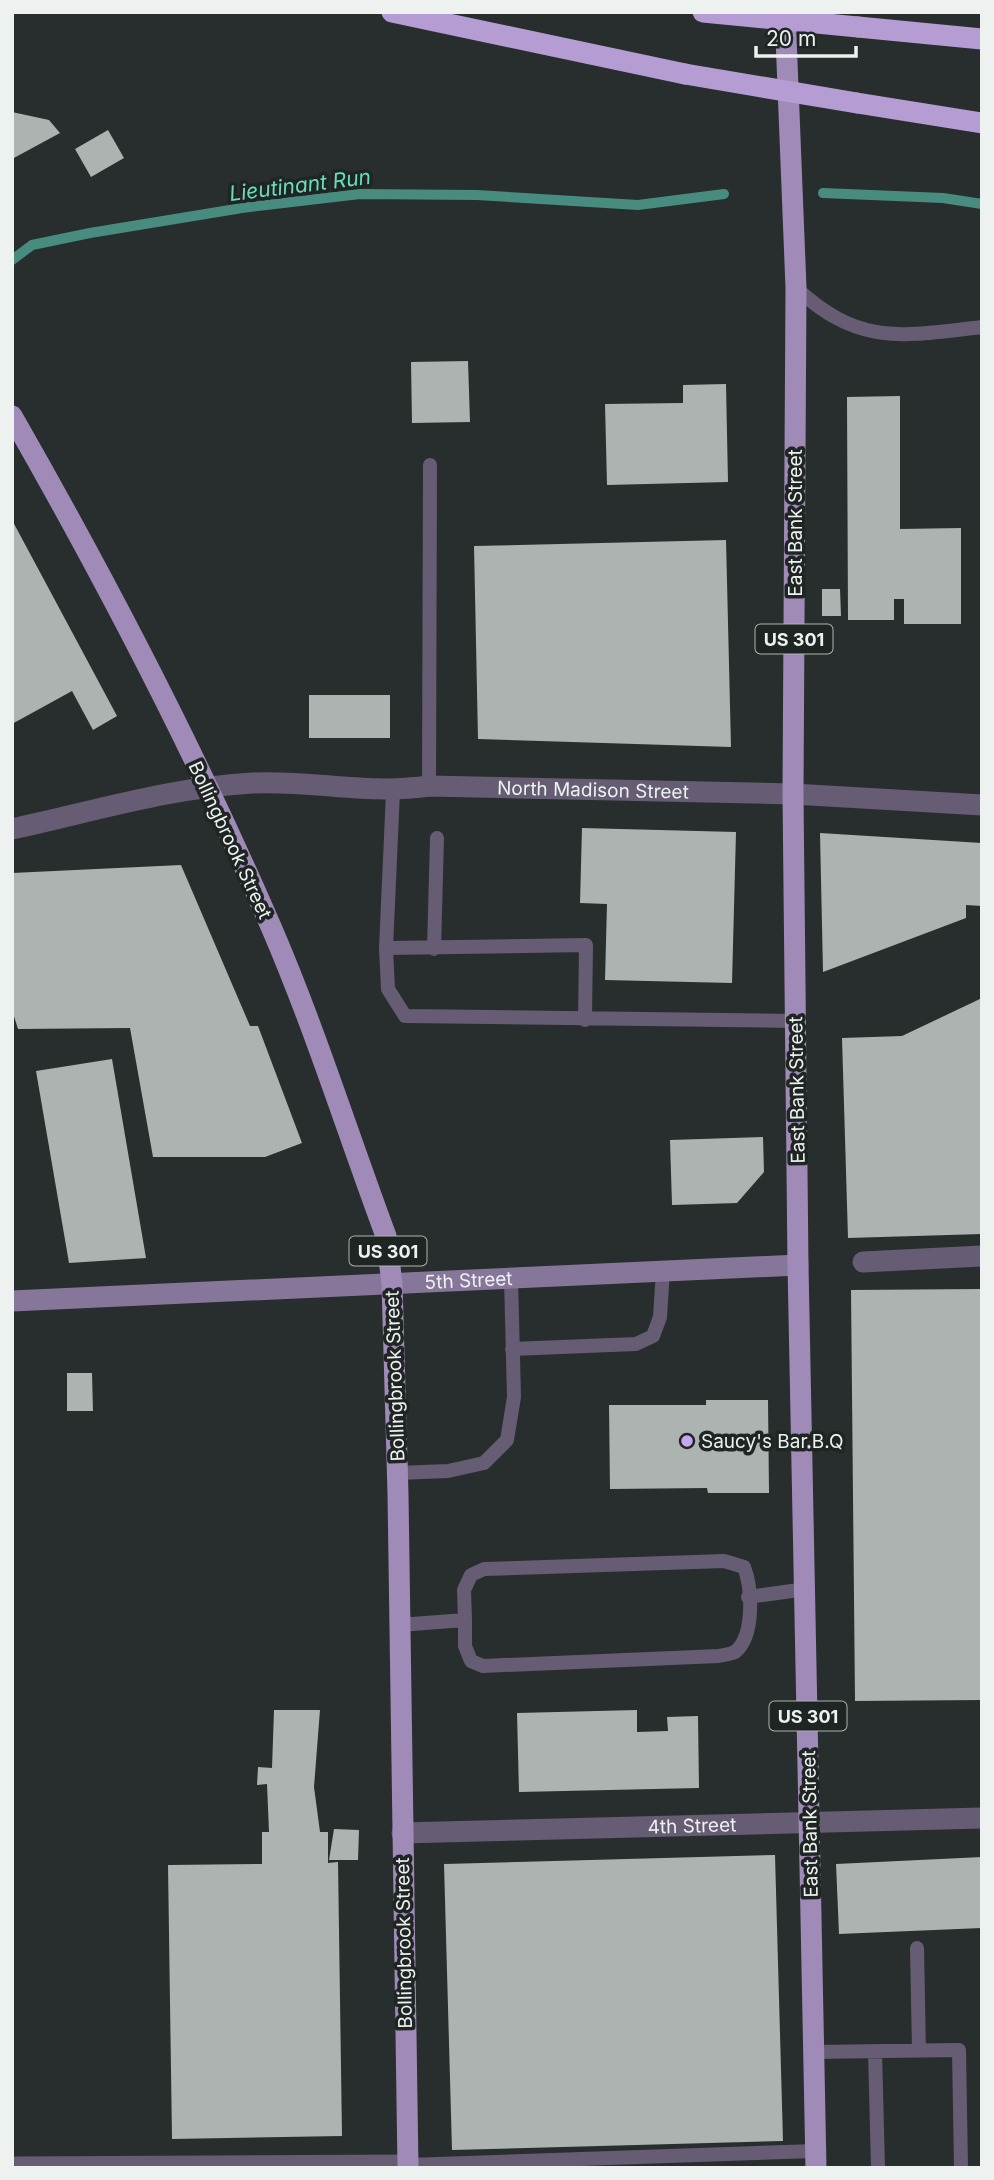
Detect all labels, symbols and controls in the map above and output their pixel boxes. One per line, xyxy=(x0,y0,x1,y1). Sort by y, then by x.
scale bar xyxy=(756,14,856,58)
text: 20 m xyxy=(766,26,816,51)
water label: Lieutinant Run xyxy=(228,164,372,206)
street label: East Bank Street xyxy=(784,449,807,597)
road number: US 301 xyxy=(756,624,832,654)
street label: Bollingbrook Street xyxy=(183,758,277,922)
street label: North Madison Street xyxy=(497,776,689,803)
street label: East Bank Street xyxy=(784,1016,810,1164)
road number: US 301 xyxy=(350,1236,426,1266)
street label: 5th Street xyxy=(424,1267,513,1294)
street label: Bollingbrook Street xyxy=(381,1290,409,1462)
place label: Saucy's Bar.B.Q xyxy=(701,1430,843,1453)
marker: Saucy's Bar.B.Q xyxy=(679,1433,695,1449)
road number: US 301 xyxy=(770,1702,846,1730)
street label: East Bank Street xyxy=(797,1750,823,1898)
street label: 4th Street xyxy=(647,1813,737,1838)
street label: Bollingbrook Street xyxy=(391,1857,417,2029)

